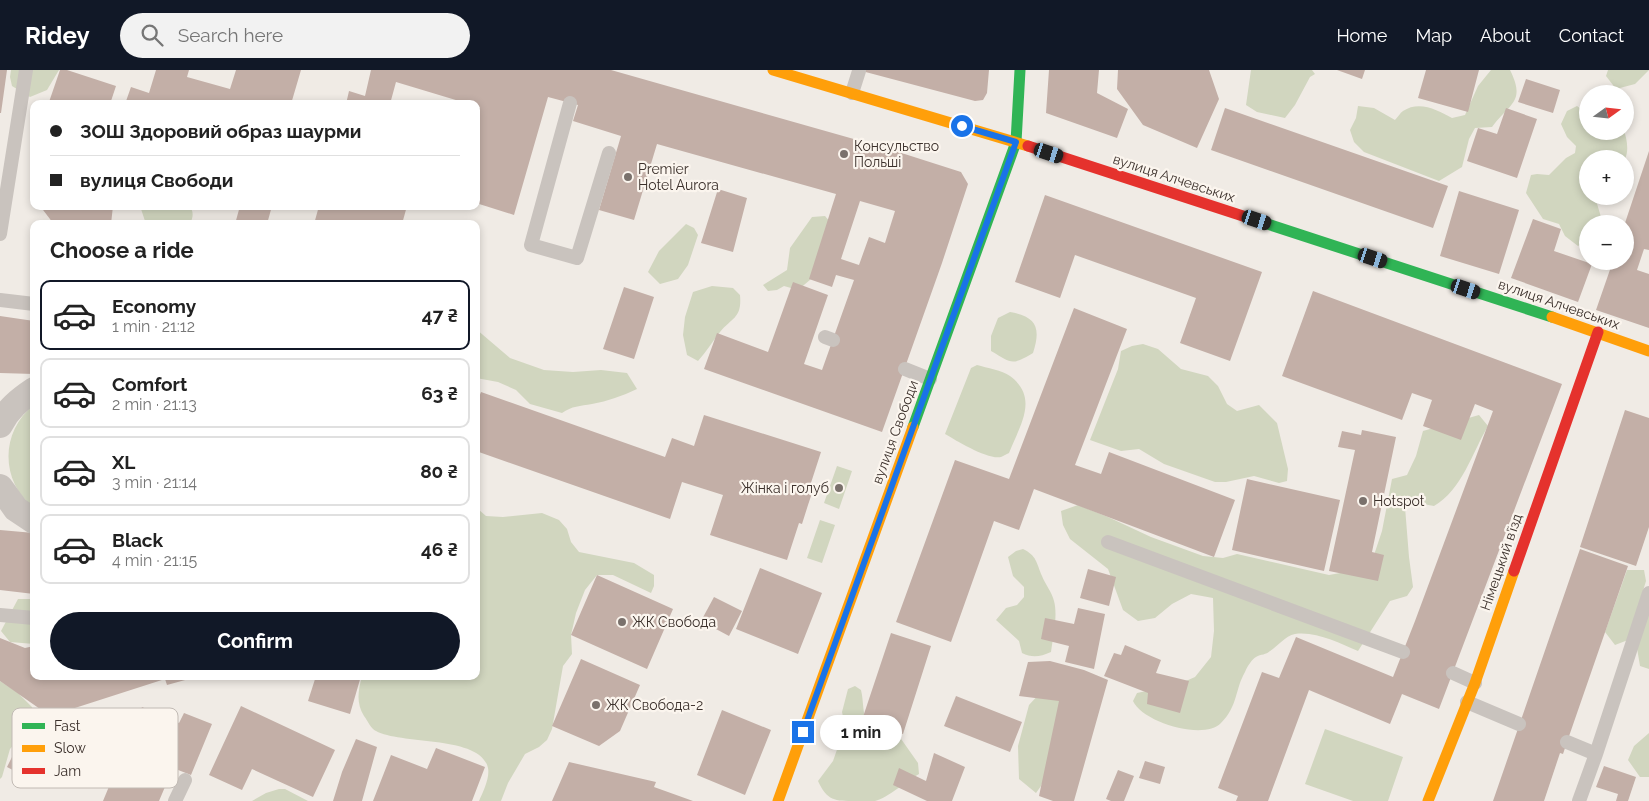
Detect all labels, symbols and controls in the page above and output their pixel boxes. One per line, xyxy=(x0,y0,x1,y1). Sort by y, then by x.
search box xyxy=(120,13,470,58)
text: Ridey xyxy=(25,21,90,50)
icon: search xyxy=(138,21,166,49)
text: Search here xyxy=(178,24,283,46)
text: Home xyxy=(1336,25,1387,46)
text: Map xyxy=(1415,25,1452,46)
text: About xyxy=(1480,25,1531,46)
text: Contact xyxy=(1559,25,1624,46)
north arrow xyxy=(1579,85,1634,140)
map controls xyxy=(1579,85,1634,270)
route start xyxy=(951,115,973,137)
text: ЗОШ Здоровий образ шаурми xyxy=(80,120,361,142)
place label: Консульство Польші xyxy=(854,138,939,170)
car xyxy=(1032,141,1065,165)
marker: Консульство Польші xyxy=(838,148,850,160)
button: + xyxy=(1579,150,1634,205)
street label: вулиця Алчевських xyxy=(1111,151,1237,205)
place label: Premier Hotel Aurora xyxy=(638,161,719,193)
text: вулиця Свободи xyxy=(80,169,233,191)
marker: Premier Hotel Aurora xyxy=(622,171,634,183)
car xyxy=(1240,208,1273,232)
button: − xyxy=(1579,215,1634,270)
text: Choose a ride xyxy=(50,237,194,263)
car xyxy=(1356,246,1389,270)
street label: вулиця Алчевських xyxy=(1496,276,1622,332)
car xyxy=(1449,277,1482,301)
icon: car xyxy=(52,293,97,338)
text: Economy xyxy=(112,295,196,317)
text: 47 ₴ xyxy=(422,304,458,326)
text: 1 min · 21:12 xyxy=(112,317,195,336)
icon: car xyxy=(52,371,97,416)
text: Comfort xyxy=(112,373,187,395)
street label: вулиця Свободи xyxy=(869,378,921,486)
text: 63 ₴ xyxy=(421,382,458,404)
text: 2 min · 21:13 xyxy=(112,395,197,414)
icon: car xyxy=(52,449,97,494)
text: XL xyxy=(112,451,135,473)
text: 80 ₴ xyxy=(420,460,458,482)
text: 3 min · 21:14 xyxy=(112,473,197,492)
place label: Жінка і голуб xyxy=(741,480,829,496)
marker: Жінка і голуб xyxy=(833,482,845,494)
place label: Hotspot xyxy=(1373,493,1425,509)
marker: Hotspot xyxy=(1357,495,1369,507)
street label: Німецький в’їзд xyxy=(1477,512,1525,612)
icon: car xyxy=(52,527,97,572)
text: Black xyxy=(112,529,163,551)
text: 46 ₴ xyxy=(421,538,458,560)
text: 4 min · 21:15 xyxy=(112,551,197,570)
button: Confirm xyxy=(50,612,460,670)
place label: ЖК Свобода xyxy=(632,614,716,630)
marker: ЖК Свобода xyxy=(616,616,628,628)
place label: ЖК Свобода-2 xyxy=(606,697,703,713)
marker: ЖК Свобода-2 xyxy=(590,699,602,711)
legend xyxy=(12,708,178,788)
callout: 1 min xyxy=(820,714,903,750)
text: Fast xyxy=(54,718,81,734)
route end xyxy=(792,721,814,743)
text: 1 min xyxy=(841,723,881,742)
text: Slow xyxy=(54,740,86,756)
text: Jam xyxy=(54,763,81,779)

